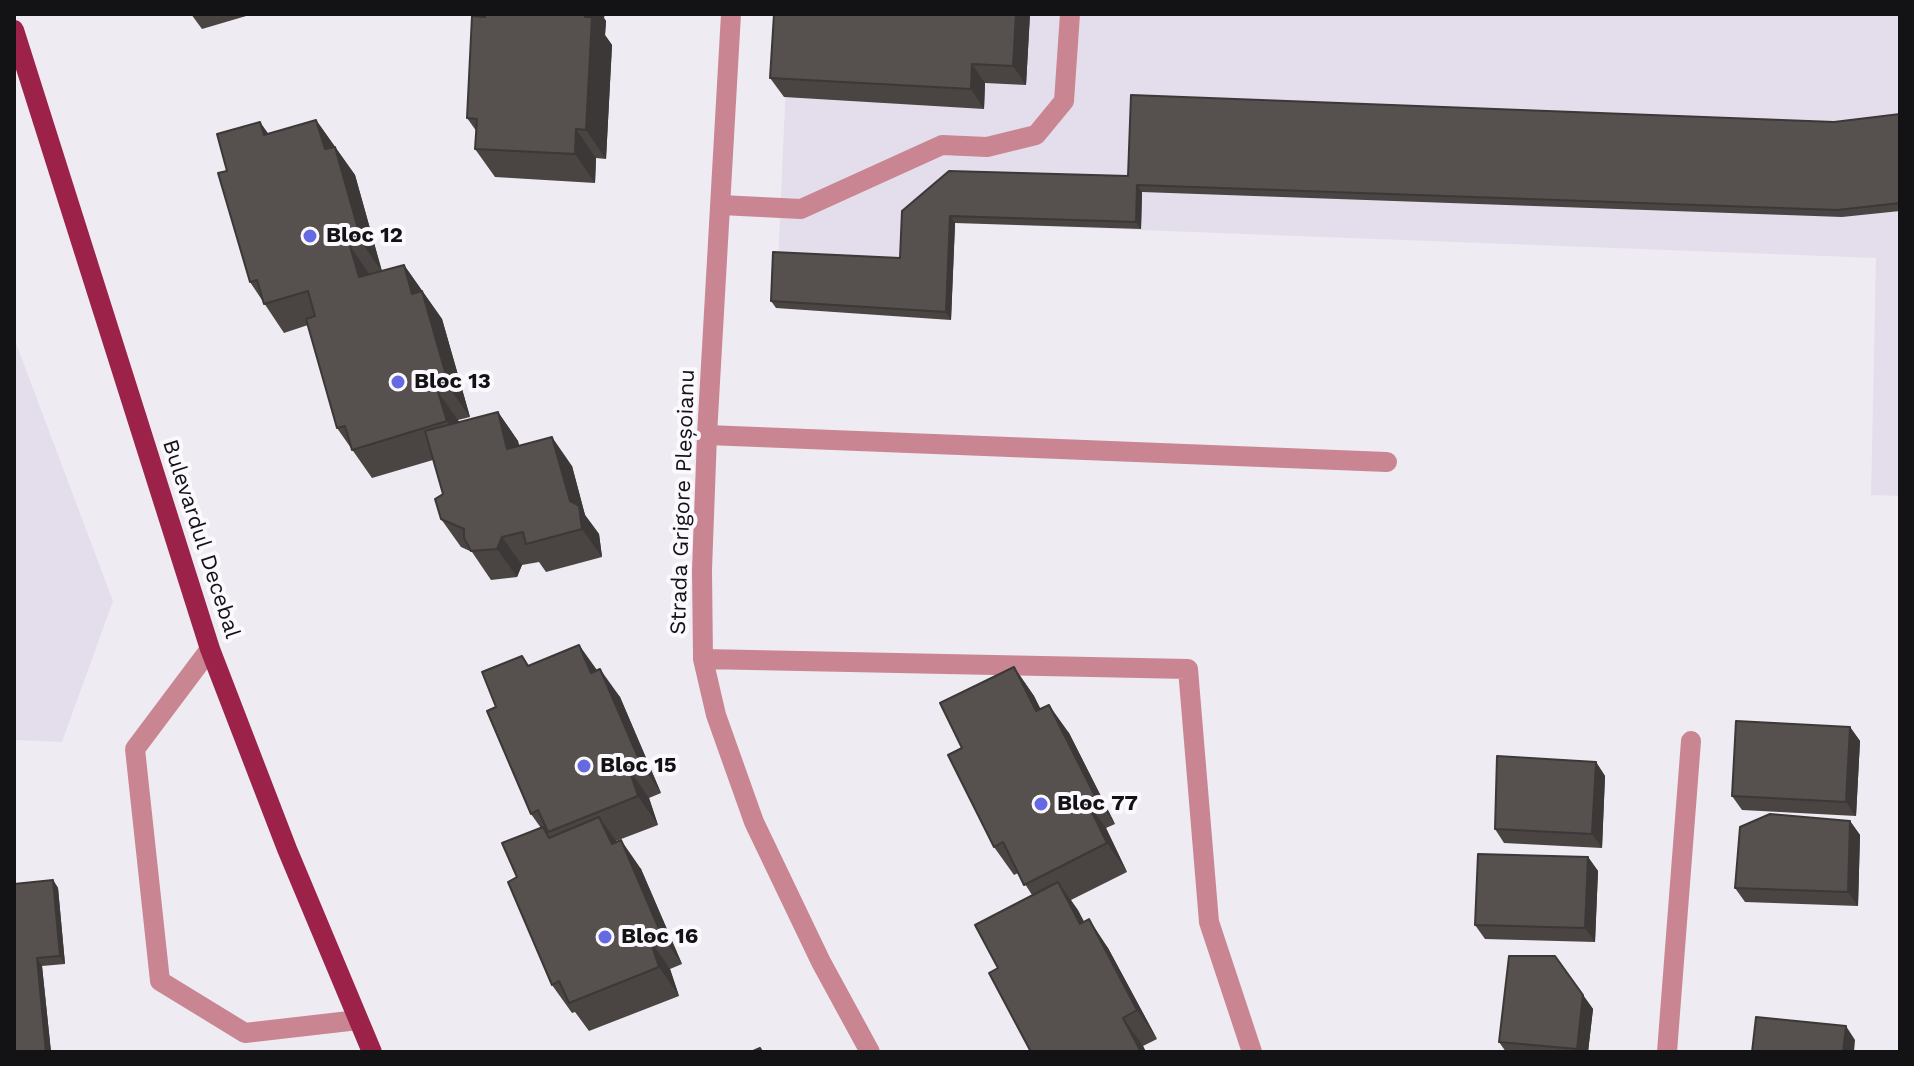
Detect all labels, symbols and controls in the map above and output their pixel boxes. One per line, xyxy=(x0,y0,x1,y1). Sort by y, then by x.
place label: Bloc 12 xyxy=(326,223,403,249)
marker: Bloc 12 xyxy=(301,227,319,245)
place label: Bloc 13 xyxy=(414,369,491,395)
street label: Strada Grigore Pleșoianu xyxy=(665,369,701,635)
marker: Bloc 13 xyxy=(389,373,407,391)
street label: Bulevardul Decebal xyxy=(156,436,246,642)
place label: Bloc 15 xyxy=(600,753,676,779)
marker: Bloc 15 xyxy=(575,757,593,775)
place label: Bloc 77 xyxy=(1057,791,1138,817)
marker: Bloc 77 xyxy=(1032,795,1050,813)
place label: Bloc 16 xyxy=(621,924,698,950)
marker: Bloc 16 xyxy=(596,928,614,946)

